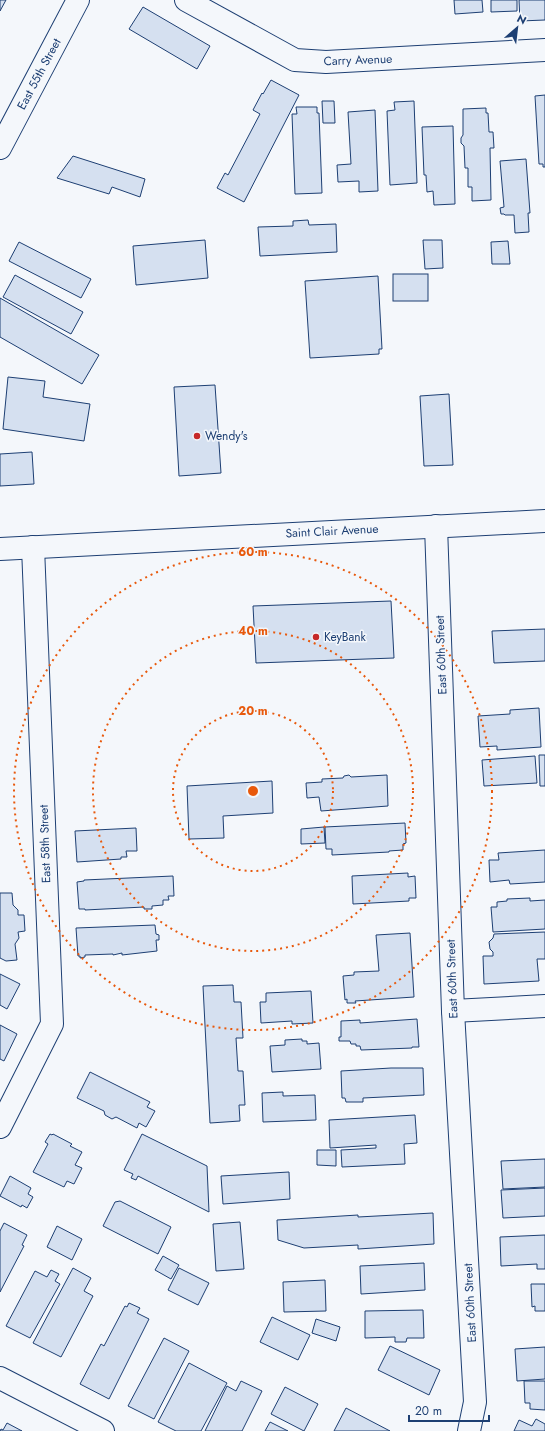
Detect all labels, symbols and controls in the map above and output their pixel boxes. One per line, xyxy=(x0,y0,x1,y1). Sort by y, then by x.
north arrow xyxy=(497,8,537,48)
text: N xyxy=(514,10,529,28)
street label: East 55th Street xyxy=(13,35,65,113)
street label: Carry Avenue xyxy=(323,50,393,70)
place label: Wendy's xyxy=(205,427,248,445)
marker: Wendy's xyxy=(192,431,202,441)
street label: Saint Clair Avenue xyxy=(285,520,379,542)
text: 60 m xyxy=(238,543,268,561)
street label: East 60th Street xyxy=(431,615,451,695)
text: 40 m xyxy=(238,622,268,640)
place label: KeyBank xyxy=(324,628,366,646)
marker: KeyBank xyxy=(311,632,321,642)
text: 20 m xyxy=(238,702,268,720)
centre of rings xyxy=(246,784,260,798)
street label: East 58th Street xyxy=(35,804,55,884)
street label: East 60th Street xyxy=(442,939,462,1019)
street label: East 60th Street xyxy=(459,1263,481,1343)
scale bar xyxy=(409,1397,489,1423)
text: 20 m xyxy=(415,1402,442,1420)

